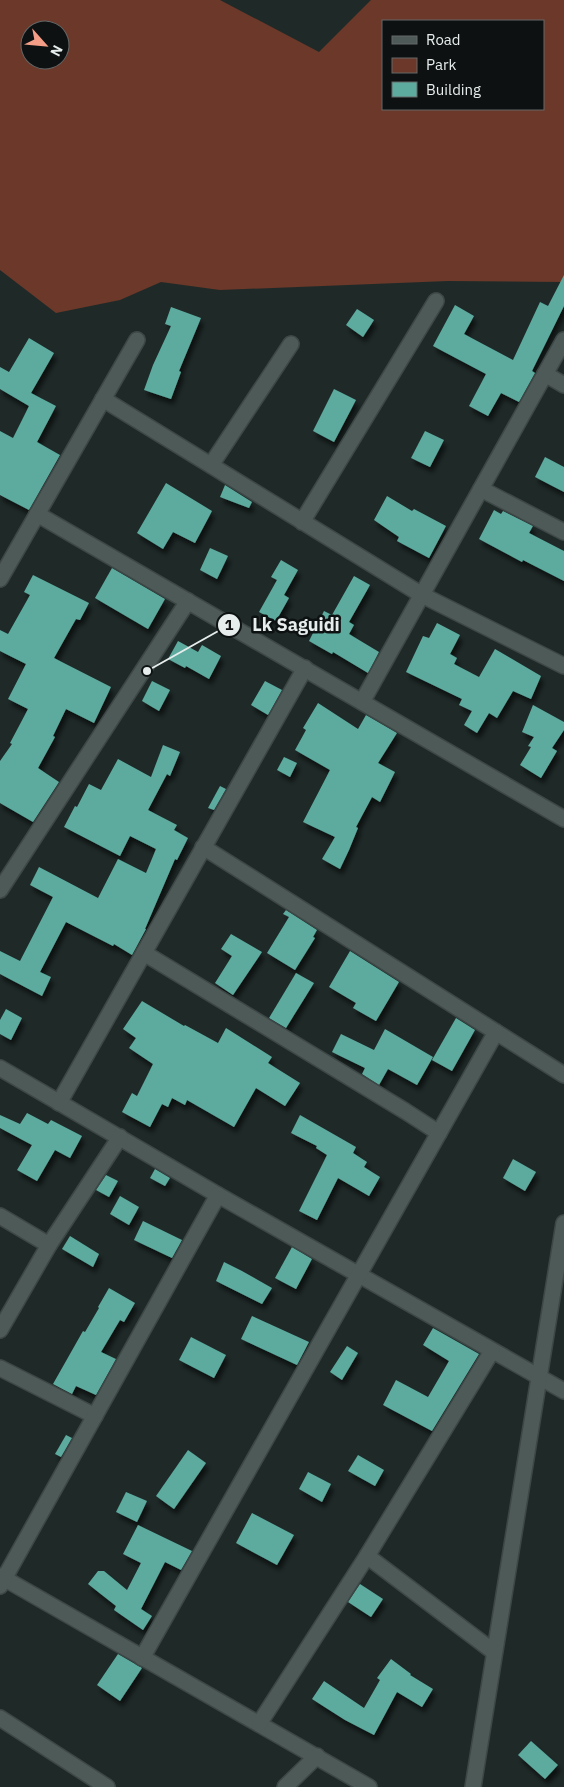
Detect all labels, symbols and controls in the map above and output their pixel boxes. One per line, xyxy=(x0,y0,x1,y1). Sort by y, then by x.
north arrow xyxy=(20,20,70,70)
legend xyxy=(382,20,544,110)
text: Road xyxy=(426,30,461,49)
text: N xyxy=(46,42,67,60)
text: Park xyxy=(426,55,456,74)
text: Building xyxy=(426,80,481,99)
callout: Lk Saguidi xyxy=(217,608,349,641)
text: Lk Saguidi xyxy=(252,613,340,636)
text: 1 xyxy=(224,615,234,634)

